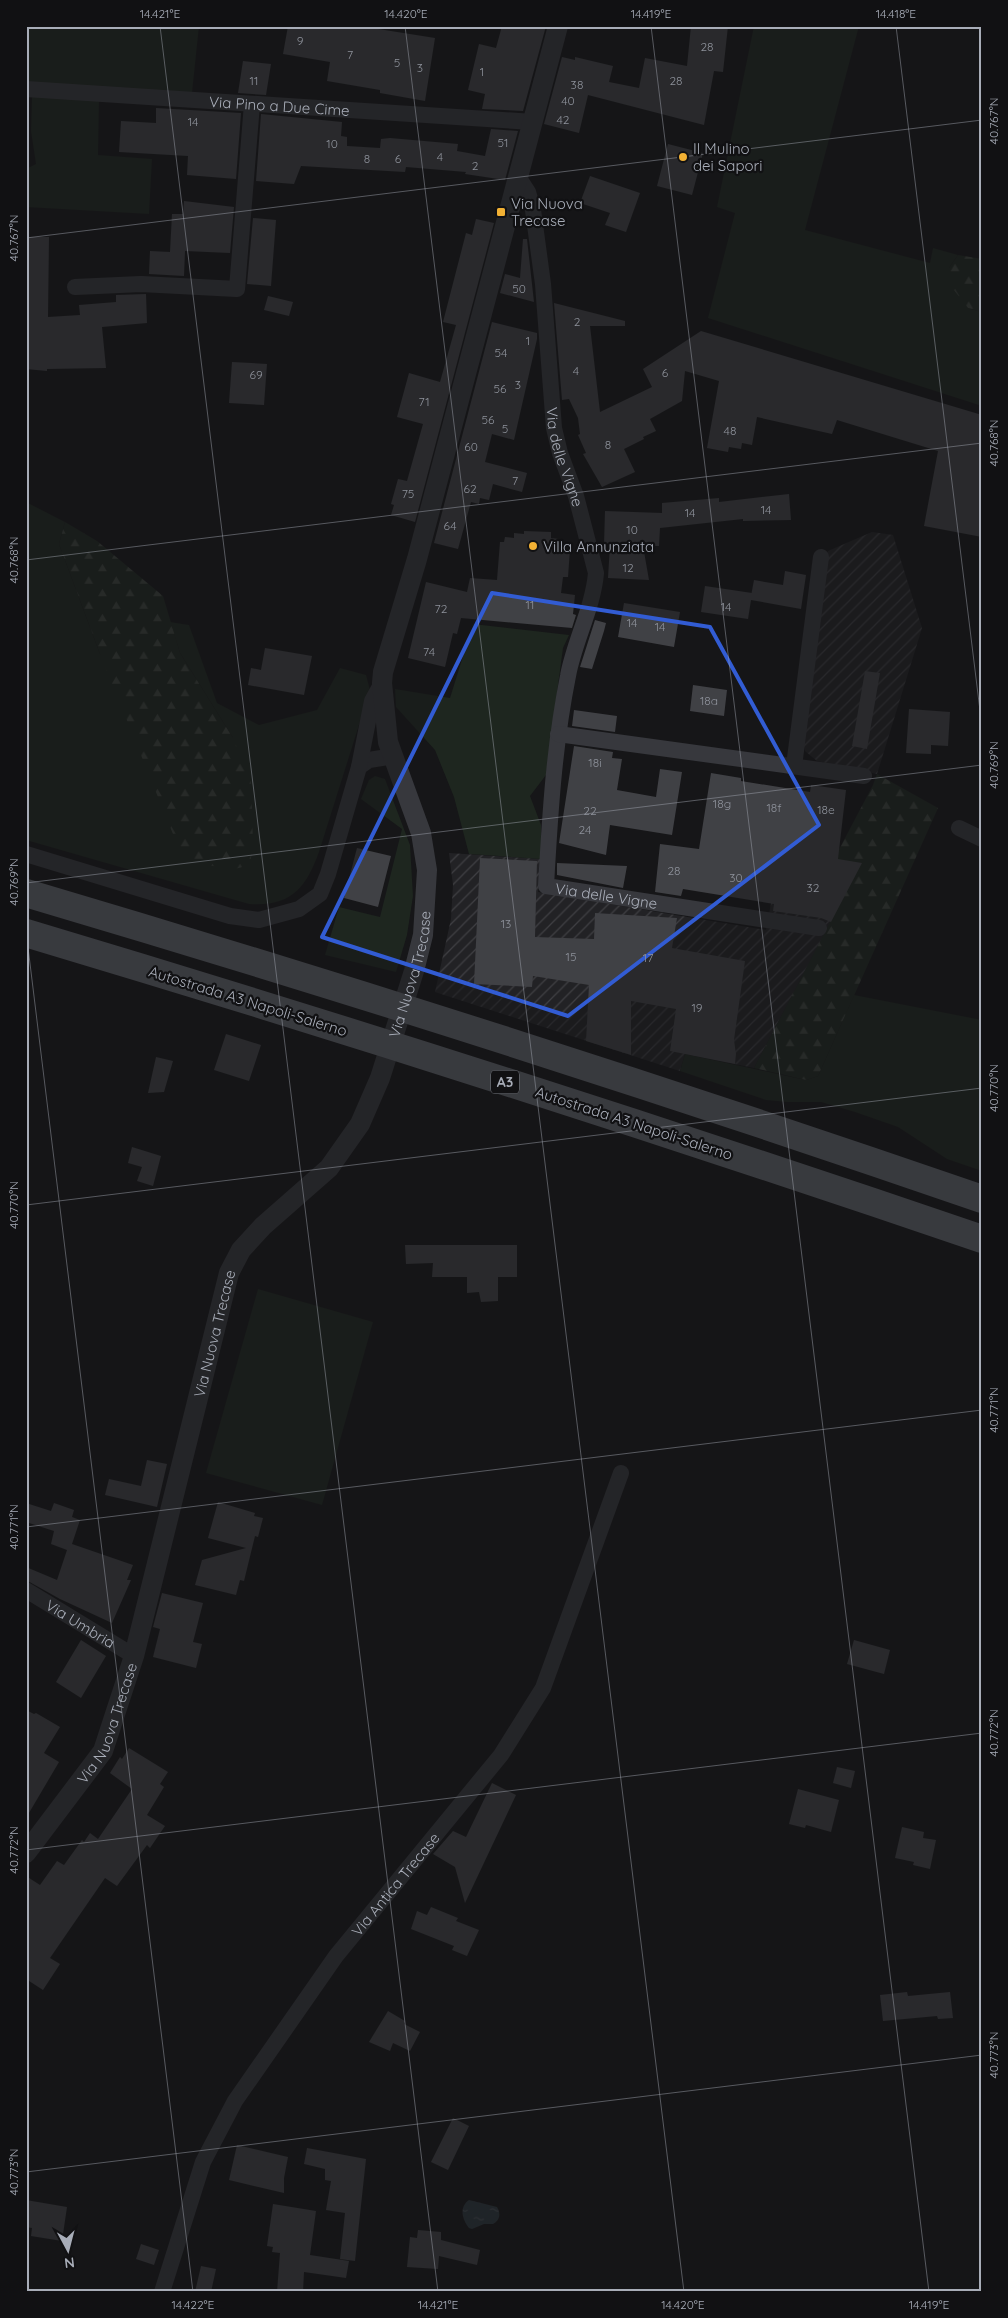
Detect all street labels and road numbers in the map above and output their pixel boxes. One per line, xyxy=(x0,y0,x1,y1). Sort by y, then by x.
street label: Via Pino a Due Cime xyxy=(209,91,350,120)
street label: Via delle Vigne xyxy=(543,406,588,509)
street label: Via delle Vigne xyxy=(554,878,659,913)
street label: Via Nuova Trecase xyxy=(384,910,434,1040)
street label: Autostrada A3 Napoli-Salerno xyxy=(147,962,349,1040)
road number: A3 xyxy=(491,1070,519,1094)
street label: Autostrada A3 Napoli-Salerno xyxy=(533,1082,735,1164)
street label: Via Nuova Trecase xyxy=(189,1268,239,1399)
street label: Via Umbria xyxy=(42,1595,119,1652)
street label: Via Nuova Trecase xyxy=(72,1660,141,1787)
street label: Via Antica Trecase xyxy=(347,1828,443,1940)

